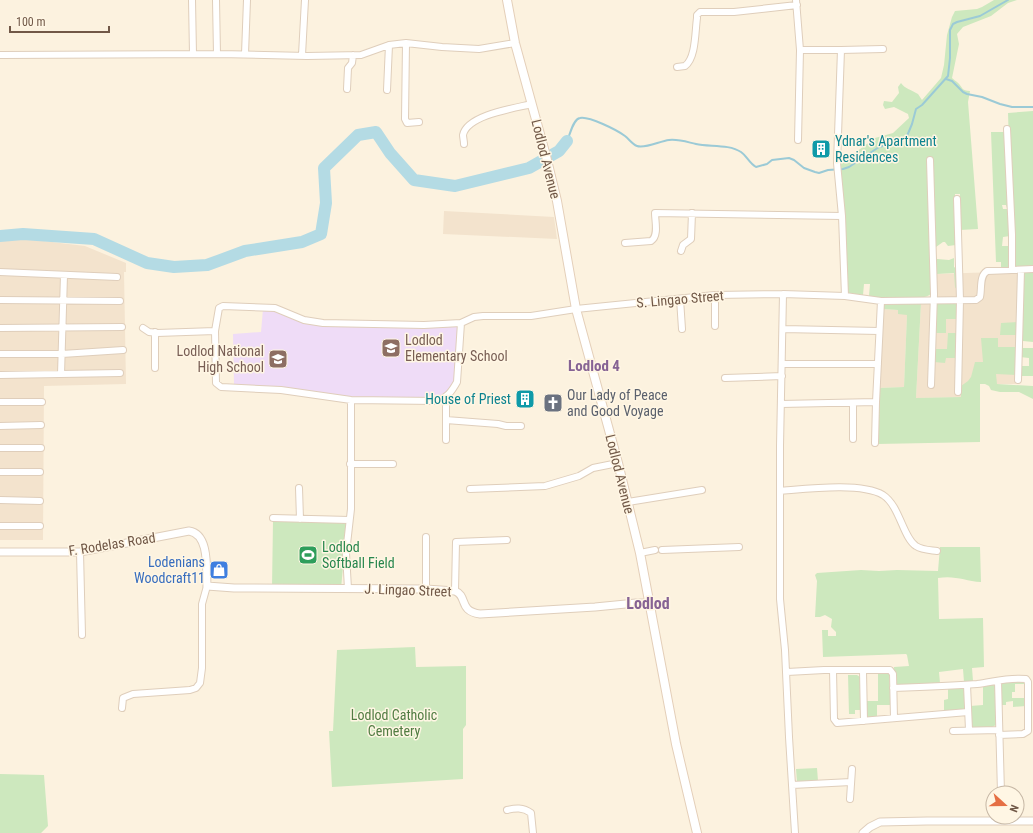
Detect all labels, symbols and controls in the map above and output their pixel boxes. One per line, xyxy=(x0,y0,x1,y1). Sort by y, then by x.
scale bar xyxy=(10,8,109,34)
text: 100 m xyxy=(16,15,46,29)
street label: Lodlod Avenue xyxy=(528,118,564,201)
place label: Ydnar's Apartment Residences xyxy=(835,133,937,165)
building icon: Ydnar's Apartment Residences xyxy=(810,138,832,160)
street label: S. Lingao Street xyxy=(636,287,724,311)
place label: Lodlod Elementary School xyxy=(405,332,508,364)
school or university icon: Lodlod Elementary School xyxy=(380,337,402,359)
place label: Lodlod National High School xyxy=(177,343,264,375)
school or university icon: Lodlod National High School xyxy=(267,348,289,370)
district label: Lodlod 4 xyxy=(568,357,620,375)
place label: Our Lady of Peace and Good Voyage xyxy=(567,387,668,419)
building icon: House of Priest xyxy=(514,388,536,410)
place label: House of Priest xyxy=(425,391,511,407)
church icon: Our Lady of Peace and Good Voyage xyxy=(542,392,564,414)
street label: Lodlod Avenue xyxy=(602,433,638,516)
street label: F. Rodelas Road xyxy=(67,529,157,559)
place label: Lodlod Softball Field xyxy=(322,539,395,571)
sports icon: Lodlod Softball Field xyxy=(297,544,319,566)
place label: Lodenians Woodcraft11 xyxy=(134,554,205,586)
shop icon: Lodenians Woodcraft11 xyxy=(208,559,230,581)
street label: J. Lingao Street xyxy=(364,580,452,600)
district label: Lodlod xyxy=(626,594,670,613)
park label: Lodlod Catholic Cemetery xyxy=(351,707,437,739)
north arrow xyxy=(985,785,1025,825)
text: N xyxy=(1007,803,1021,814)

